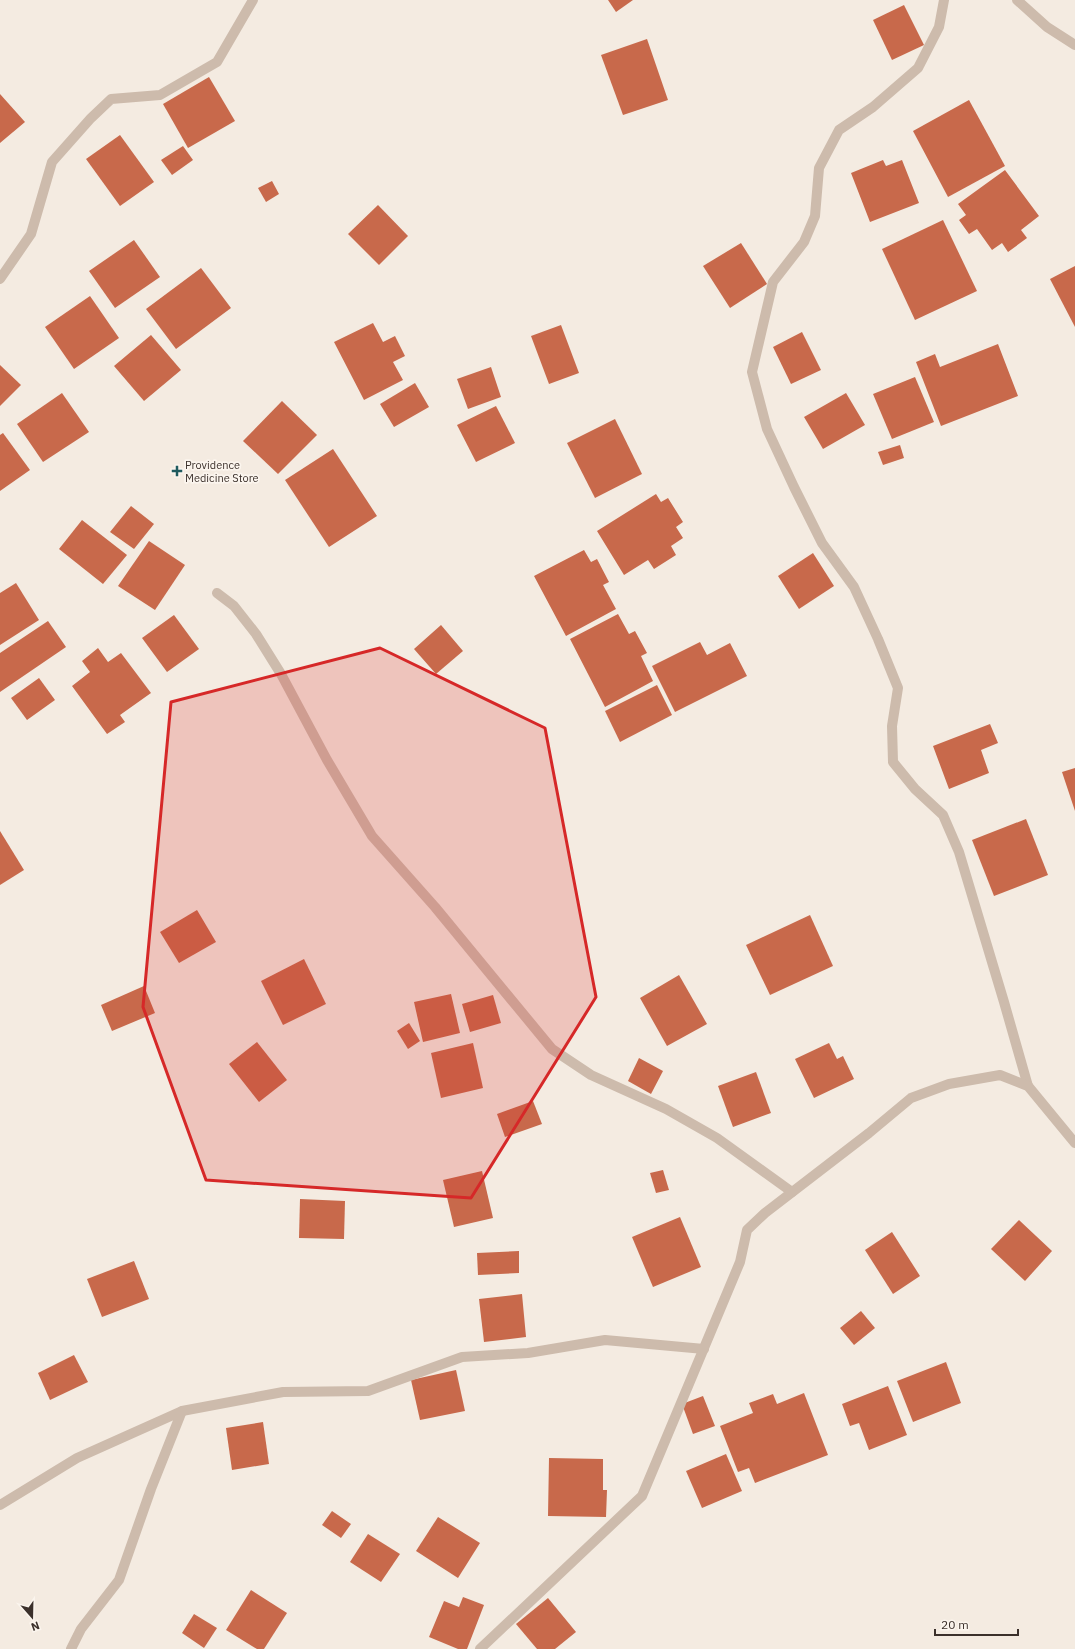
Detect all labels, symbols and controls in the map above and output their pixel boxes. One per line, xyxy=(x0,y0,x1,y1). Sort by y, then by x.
place label: Providence Medicine Store xyxy=(185,458,259,485)
marker: Providence Medicine Store xyxy=(172,466,182,476)
north arrow xyxy=(12,1597,52,1637)
scale bar xyxy=(935,1611,1018,1637)
text: 20 m xyxy=(941,1617,969,1632)
text: N xyxy=(29,1618,42,1634)

